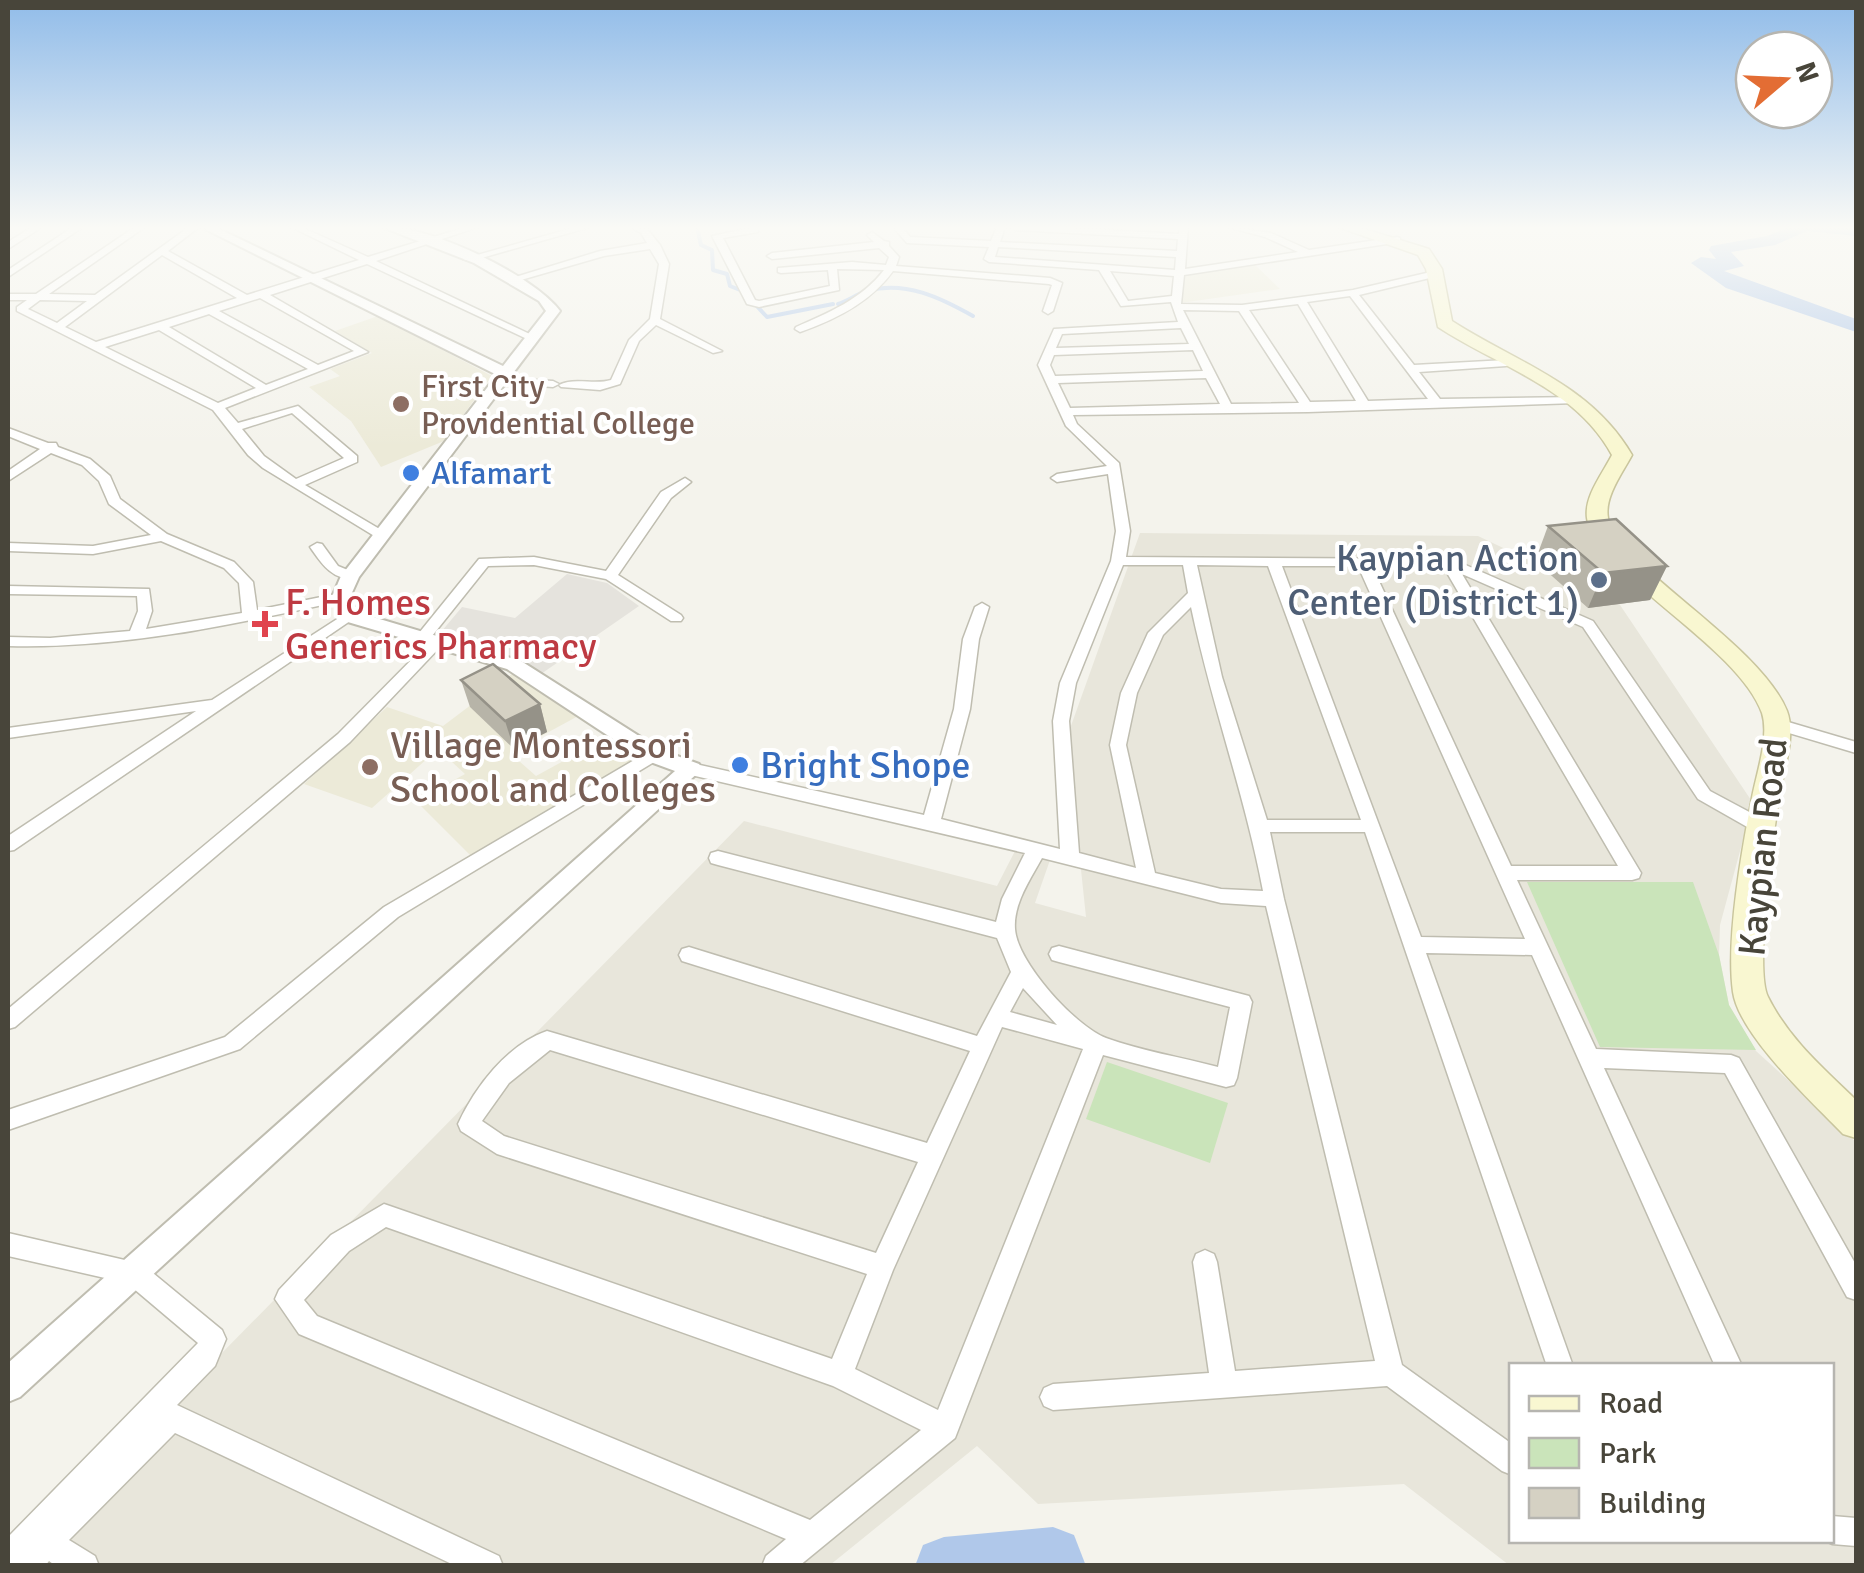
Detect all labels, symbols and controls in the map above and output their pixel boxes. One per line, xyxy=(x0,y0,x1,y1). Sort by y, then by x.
north arrow xyxy=(1734,30,1834,130)
text: N xyxy=(1787,57,1826,87)
place label: First City Providential College xyxy=(421,367,695,443)
marker: First City Providential College xyxy=(390,393,412,415)
place label: Alfamart xyxy=(431,454,552,493)
marker: Alfamart xyxy=(400,462,422,484)
place label: Kaypian Action Center (District 1) xyxy=(1287,535,1579,626)
marker: Kaypian Action Center (District 1) xyxy=(1588,569,1610,591)
place label: F. Homes Generics Pharmacy xyxy=(285,579,597,670)
marker: F. Homes Generics Pharmacy xyxy=(254,613,276,635)
place label: Village Montessori School and Colleges xyxy=(390,722,716,813)
street label: Kaypian Road xyxy=(1728,735,1798,959)
place label: Bright Shope xyxy=(760,742,971,789)
marker: Bright Shope xyxy=(729,754,751,776)
marker: Village Montessori School and Colleges xyxy=(359,756,381,778)
legend xyxy=(1509,1363,1834,1543)
text: Road xyxy=(1599,1385,1663,1422)
text: Park xyxy=(1599,1435,1657,1472)
text: Building xyxy=(1599,1485,1706,1522)

